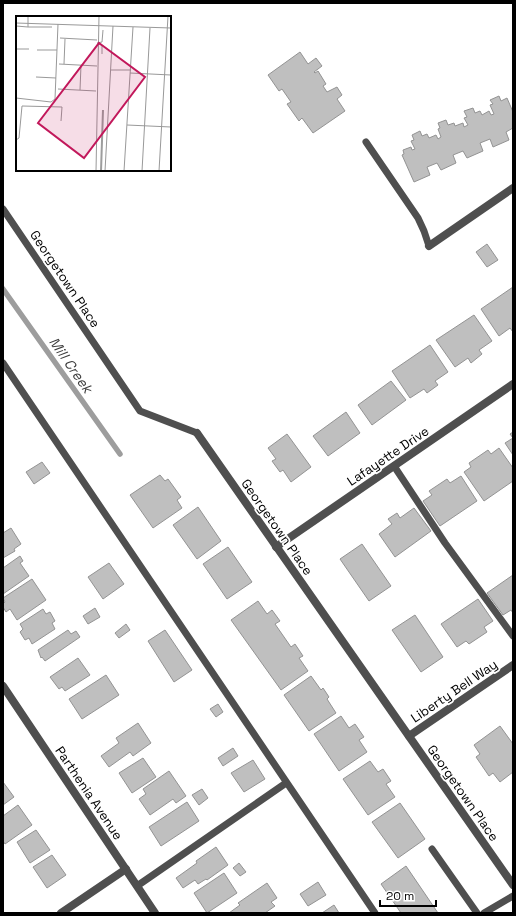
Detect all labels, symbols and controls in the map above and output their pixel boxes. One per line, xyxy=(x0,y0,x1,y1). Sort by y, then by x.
inset map xyxy=(16,16,171,171)
street label: Georgetown Place xyxy=(26,227,104,331)
water label: Mill Creek xyxy=(45,334,98,398)
street label: Lafayette Drive xyxy=(344,422,432,490)
street label: Georgetown Place xyxy=(237,475,317,579)
street label: Liberty Bell Way xyxy=(407,656,501,726)
street label: Georgetown Place xyxy=(423,741,503,845)
street label: Parthenia Avenue xyxy=(51,743,127,843)
scale bar xyxy=(380,882,436,908)
text: 20 m xyxy=(386,888,414,904)

